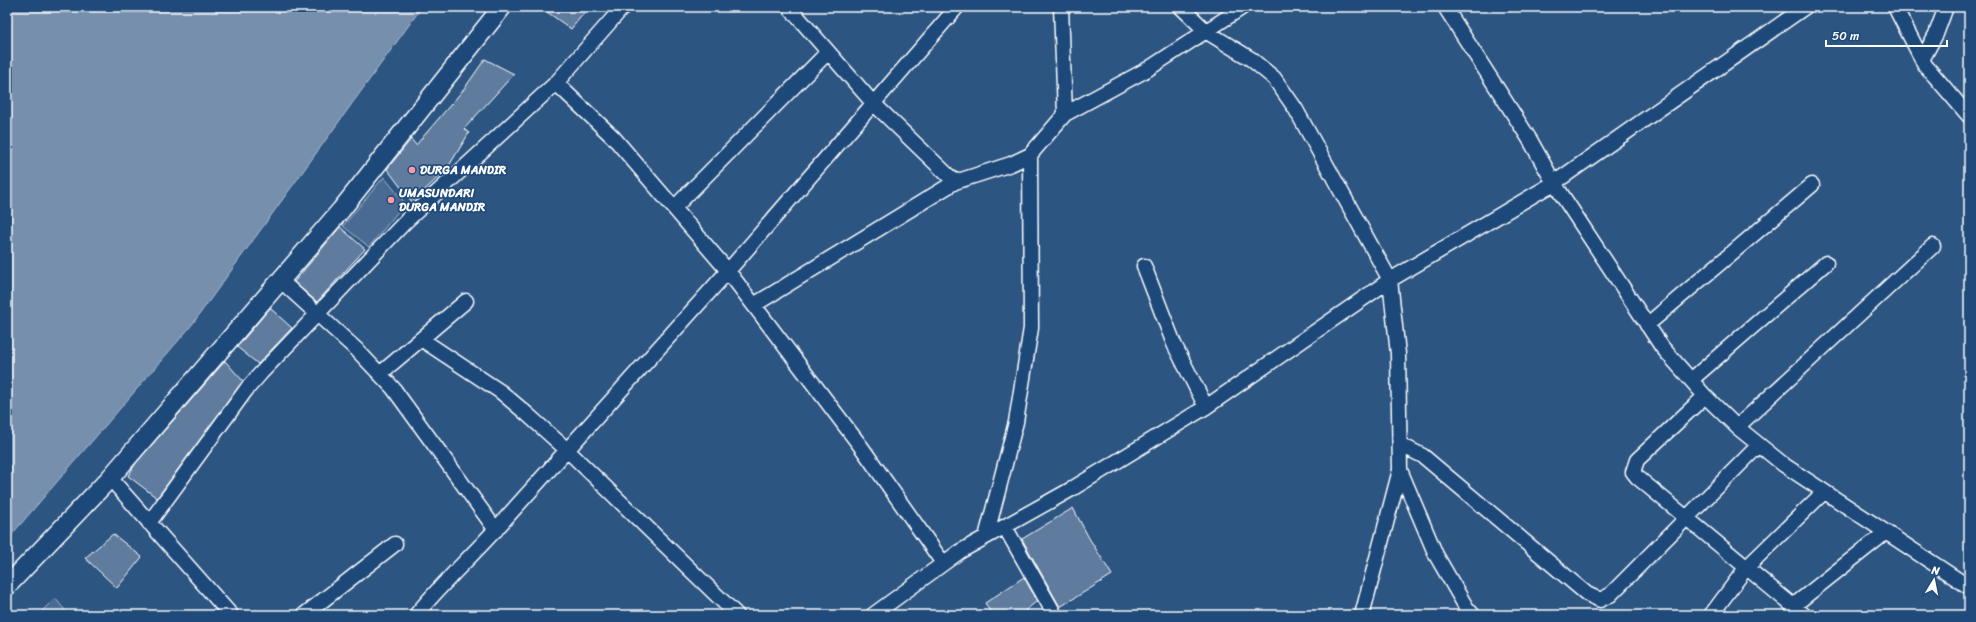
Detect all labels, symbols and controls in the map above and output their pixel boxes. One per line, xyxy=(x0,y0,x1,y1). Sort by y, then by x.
scale bar xyxy=(1826,22,1947,48)
text: 50 m xyxy=(1832,25,1859,47)
place label: DURGA MANDIR xyxy=(420,159,507,181)
marker: DURGA MANDIR xyxy=(407,165,417,175)
place label: UMASUNDARI DURGA MANDIR xyxy=(399,182,486,218)
marker: UMASUNDARI DURGA MANDIR xyxy=(386,195,396,205)
north arrow xyxy=(1914,560,1954,600)
text: N xyxy=(1929,560,1941,581)

